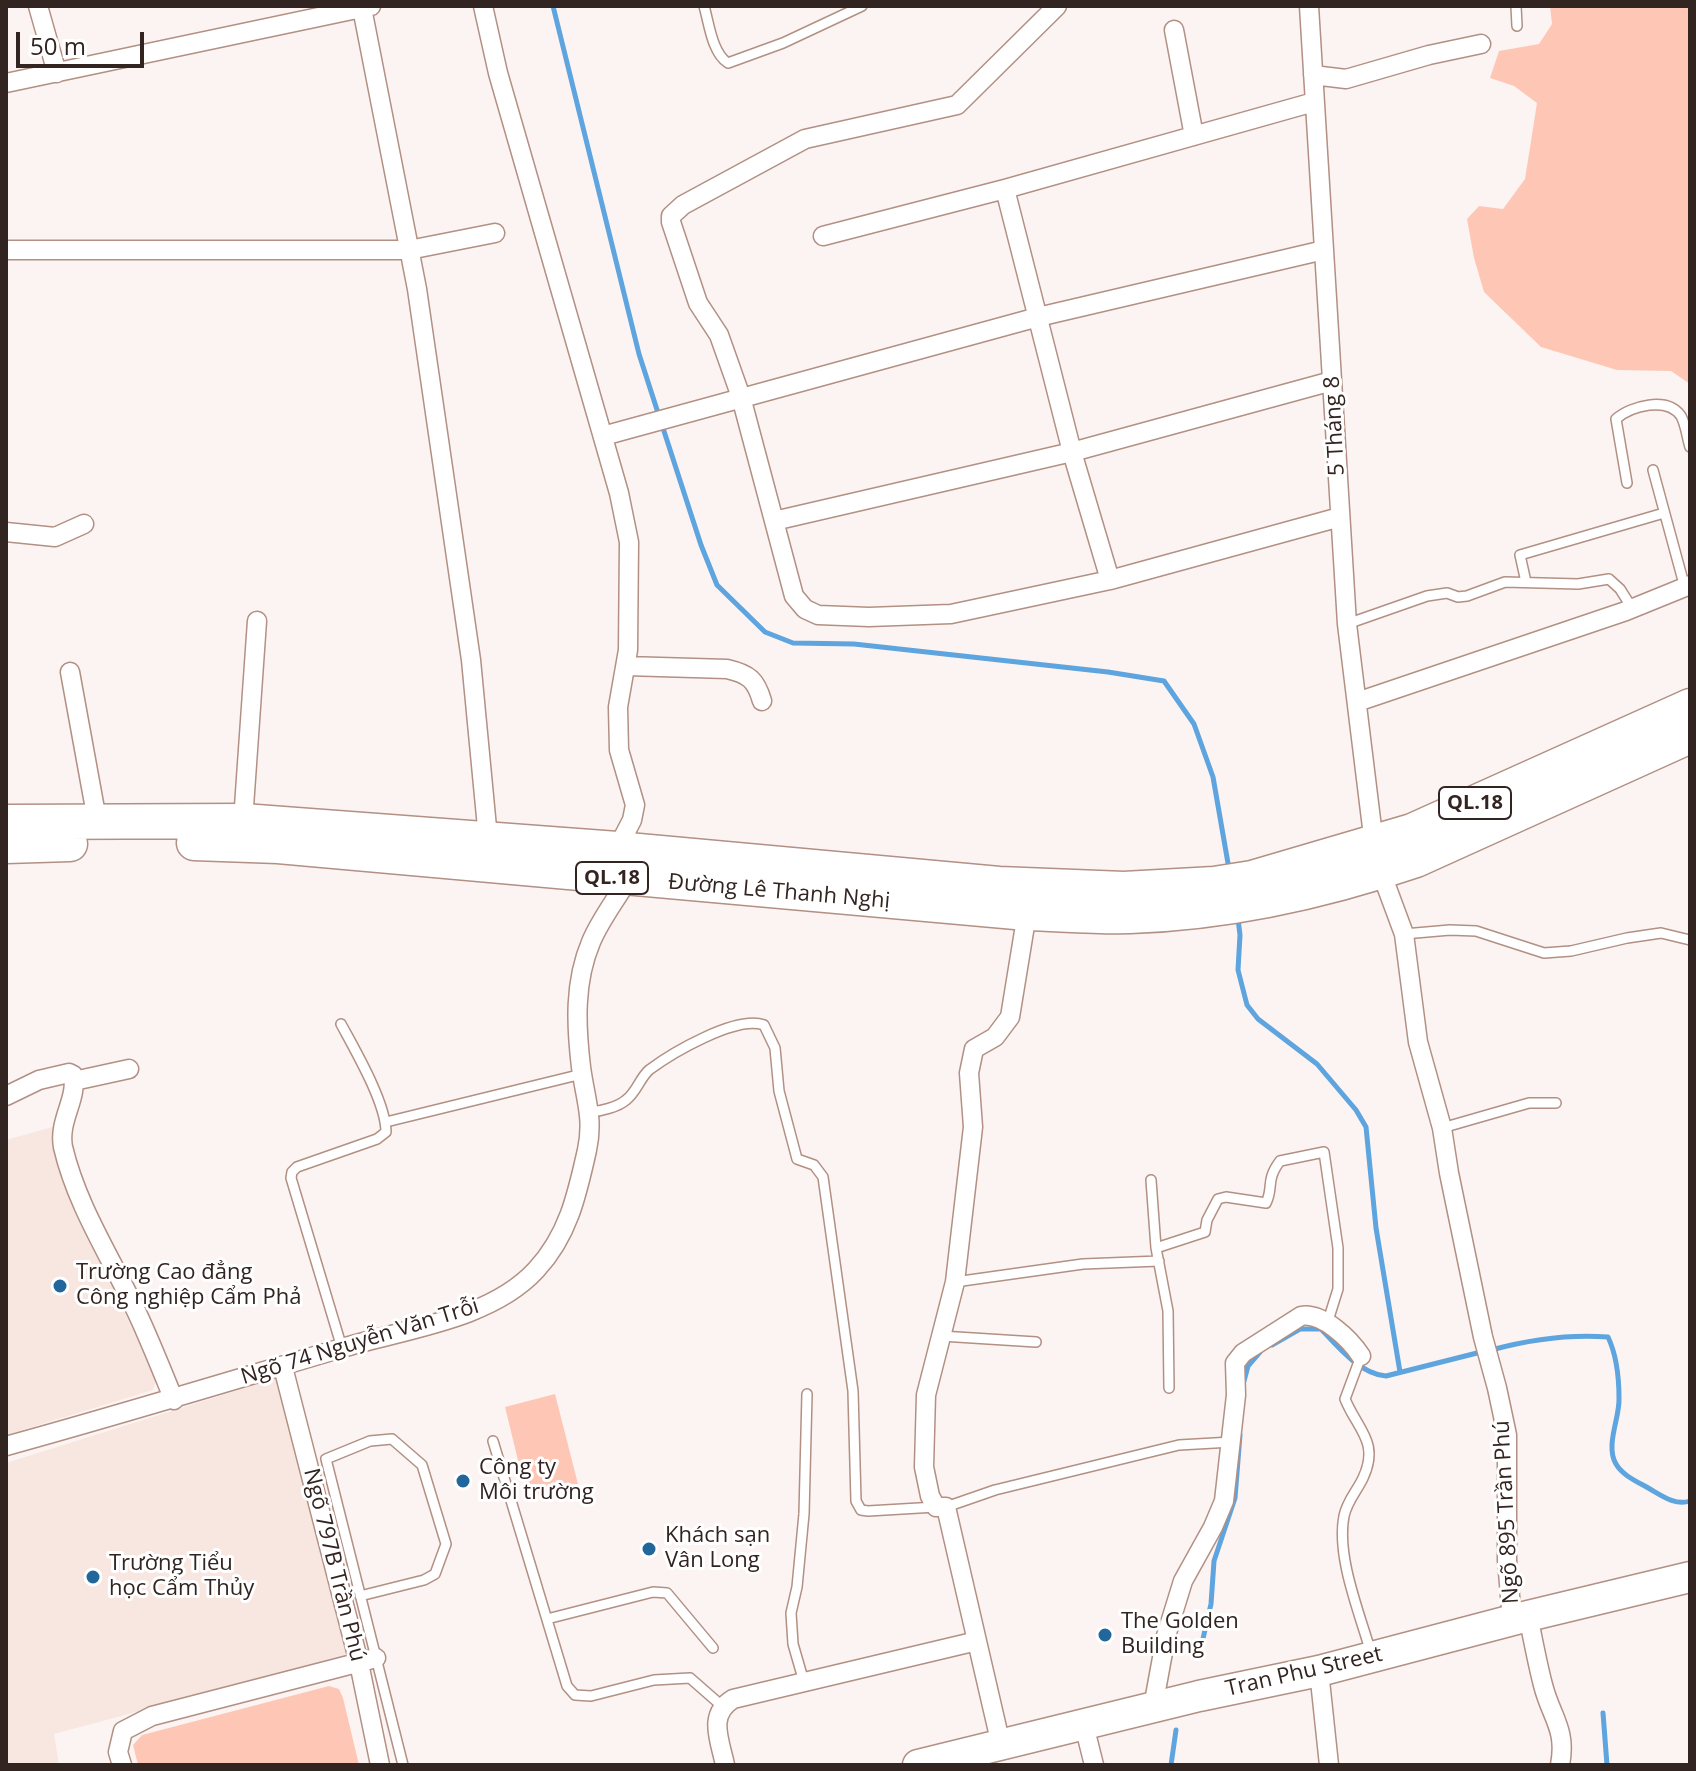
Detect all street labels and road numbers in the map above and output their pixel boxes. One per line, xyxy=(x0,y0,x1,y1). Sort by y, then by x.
street label: 5 Tháng 8 xyxy=(1319,375,1351,477)
road number: QL.18 xyxy=(1439,787,1511,819)
road number: QL.18 xyxy=(576,862,648,894)
street label: Đường Lê Thanh Nghị xyxy=(667,869,891,915)
street label: Ngõ 74 Nguyễn Văn Trỗi xyxy=(238,1293,482,1391)
street label: Ngõ 895 Trần Phú xyxy=(1489,1420,1525,1604)
street label: Ngõ 797B Trần Phú xyxy=(297,1466,371,1664)
street label: Tran Phu Street xyxy=(1223,1641,1385,1703)

